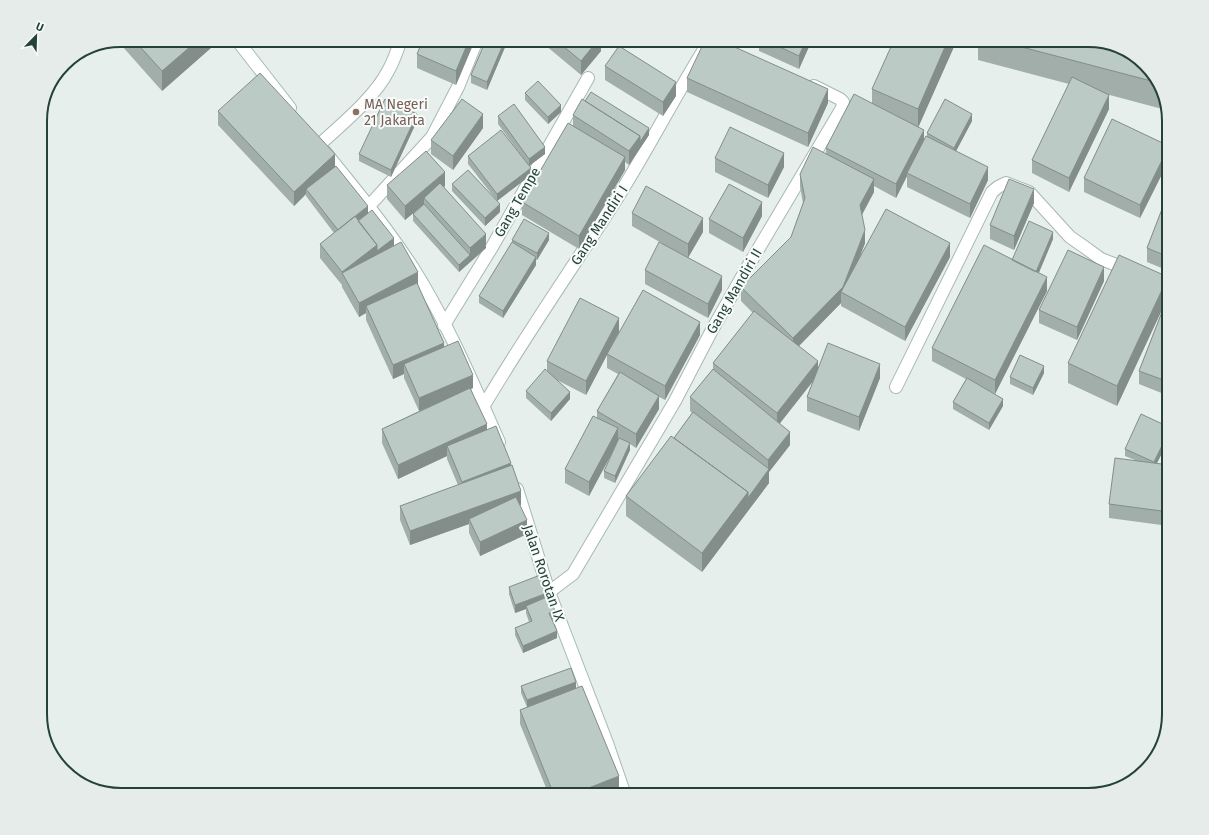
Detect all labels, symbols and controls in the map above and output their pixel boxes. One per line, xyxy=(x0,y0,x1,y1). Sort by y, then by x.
north arrow xyxy=(16,16,56,56)
text: U xyxy=(34,20,46,35)
place label: MA Negeri 21 Jakarta xyxy=(364,96,428,129)
marker: MA Negeri 21 Jakarta xyxy=(351,107,361,117)
street label: Gang Tempe xyxy=(491,164,544,240)
street label: Gang Mandiri I xyxy=(567,182,632,268)
street label: Gang Mandiri II xyxy=(703,245,766,337)
street label: Jalan Rorotan IX xyxy=(519,523,568,624)

